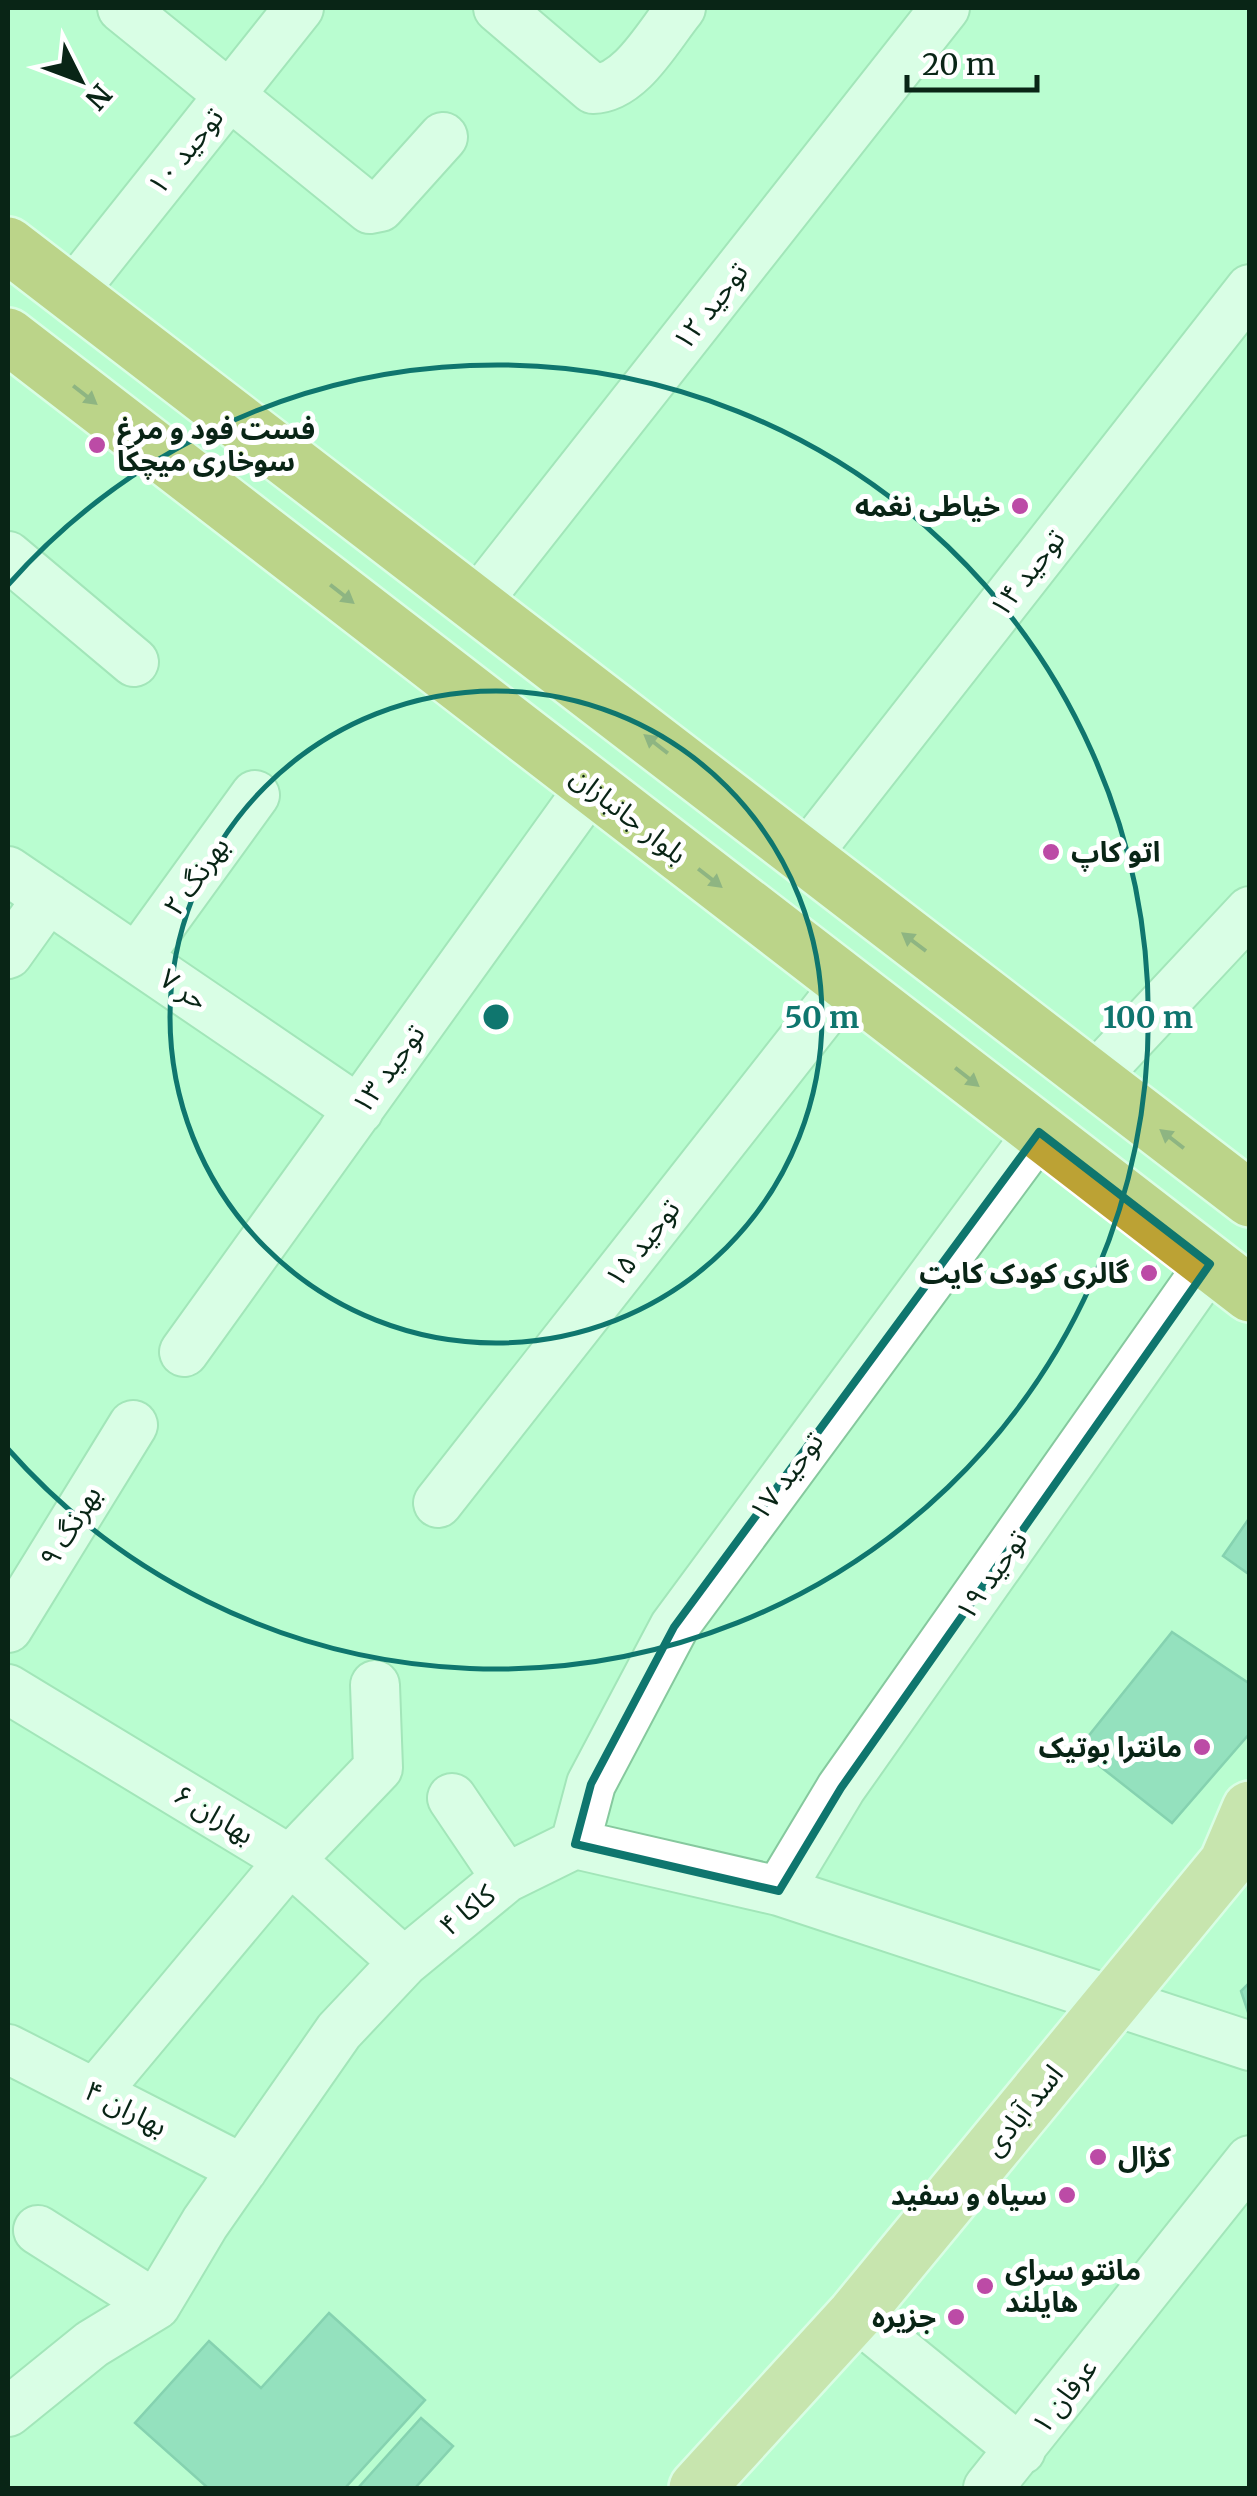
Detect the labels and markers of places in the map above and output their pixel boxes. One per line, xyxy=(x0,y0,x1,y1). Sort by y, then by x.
place label: فست فود و مرغ سوخاری میچکا xyxy=(117,411,315,480)
marker: فست فود و مرغ سوخاری میچکا xyxy=(86,434,108,456)
place label: خیاطی نغمه xyxy=(855,488,1000,524)
marker: خیاطی نغمه xyxy=(1009,495,1031,517)
place label: اتو کاپ xyxy=(1071,834,1160,872)
marker: اتو کاپ xyxy=(1040,841,1062,863)
centre of rings xyxy=(478,999,514,1035)
place label: گالری کودک کایت xyxy=(919,1255,1129,1291)
marker: گالری کودک کایت xyxy=(1138,1262,1160,1284)
place label: مانترا بوتیک xyxy=(1039,1729,1182,1765)
marker: مانترا بوتیک xyxy=(1191,1736,1213,1758)
place label: کژال xyxy=(1118,2139,1171,2175)
marker: کژال xyxy=(1087,2146,1109,2168)
place label: سیاه و سفید xyxy=(891,2177,1047,2213)
marker: سیاه و سفید xyxy=(1056,2184,1078,2206)
place label: مانتو سرای هایلند xyxy=(1005,2252,1141,2320)
marker: مانتو سرای هایلند xyxy=(974,2275,996,2297)
place label: جزیره xyxy=(872,2299,936,2335)
marker: جزیره xyxy=(945,2306,967,2328)

